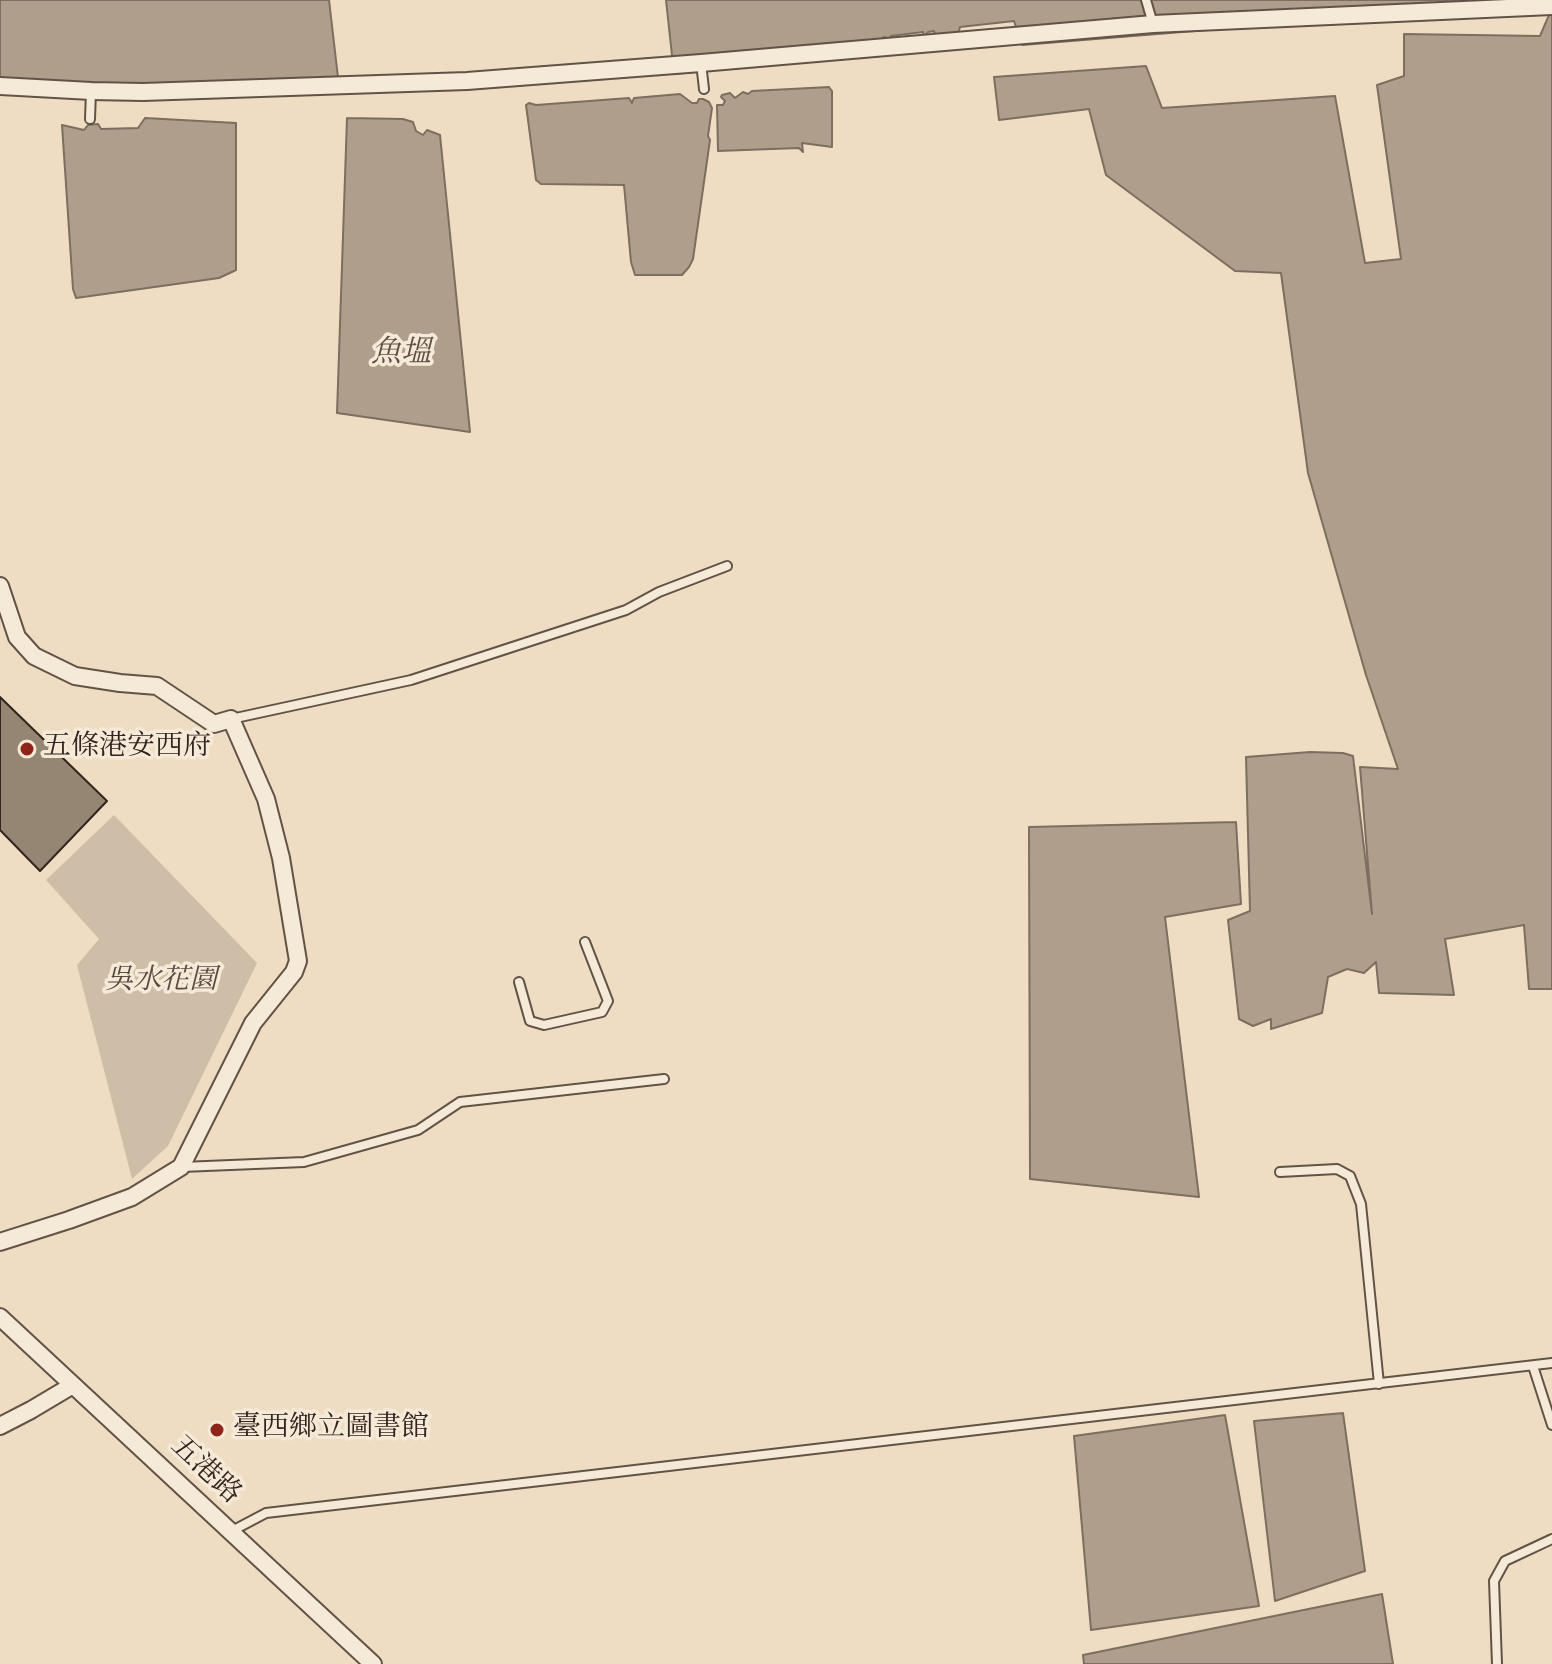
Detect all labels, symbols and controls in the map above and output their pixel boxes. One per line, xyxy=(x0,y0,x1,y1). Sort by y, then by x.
water label: 魚塭 xyxy=(371,338,431,374)
place label: 五條港安西府 xyxy=(43,732,211,766)
marker: 五條港安西府 xyxy=(18,740,36,758)
park label: 吳水花園 xyxy=(105,966,217,1000)
place label: 臺西鄉立圖書館 xyxy=(233,1413,429,1447)
marker: 臺西鄉立圖書館 xyxy=(208,1421,226,1439)
street label: 五港路 xyxy=(162,1431,246,1513)

